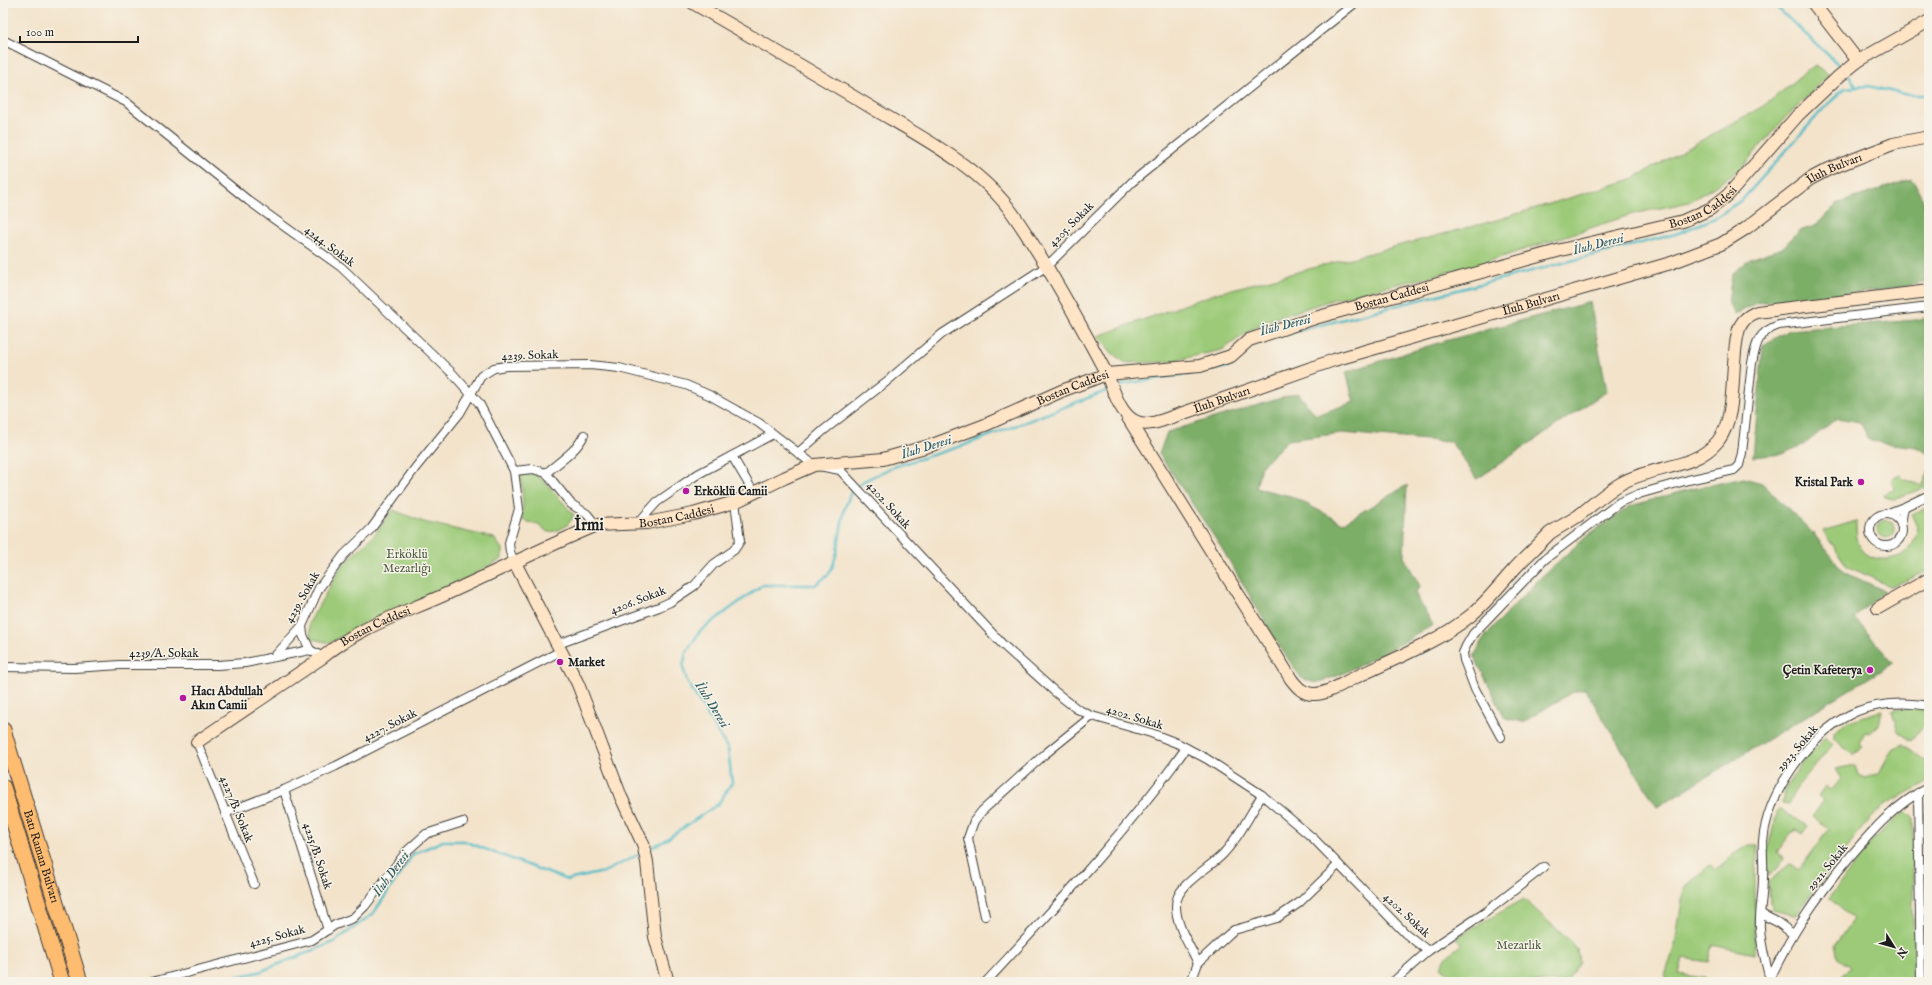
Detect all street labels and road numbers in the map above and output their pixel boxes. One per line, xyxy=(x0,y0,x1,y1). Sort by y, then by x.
street label: İluh Bulvarı xyxy=(1803,150,1864,187)
street label: Bostan Caddesi xyxy=(1667,183,1741,232)
street label: 4205. Sokak xyxy=(1046,198,1097,250)
street label: 4244. Sokak xyxy=(301,223,358,271)
street label: Bostan Caddesi xyxy=(1353,280,1431,315)
street label: İluh Bulvarı xyxy=(1500,288,1562,319)
street label: 4239. Sokak xyxy=(501,347,559,364)
street label: Bostan Caddesi xyxy=(1034,367,1111,409)
street label: İluh Bulvarı xyxy=(1191,383,1252,417)
street label: 4202. Sokak xyxy=(863,478,914,533)
street label: Bostan Caddesi xyxy=(639,501,716,531)
street label: 4239. Sokak xyxy=(282,568,323,626)
street label: 4206. Sokak xyxy=(608,583,669,618)
street label: Bostan Caddesi xyxy=(337,603,413,650)
street label: 4239/A. Sokak xyxy=(129,646,199,661)
street label: 4202. Sokak xyxy=(1105,702,1166,733)
street label: 4227. Sokak xyxy=(361,705,420,745)
street label: 2923. Sokak xyxy=(1773,721,1822,775)
street label: 4227/B. Sokak xyxy=(216,774,257,845)
street label: Batı Raman Bulvarı xyxy=(20,808,62,905)
street label: 4225/B. Sokak xyxy=(300,821,336,892)
street label: 2921. Sokak xyxy=(1804,840,1851,894)
street label: 4202. Sokak xyxy=(1380,890,1434,941)
street label: 4225. Sokak xyxy=(248,922,307,951)

